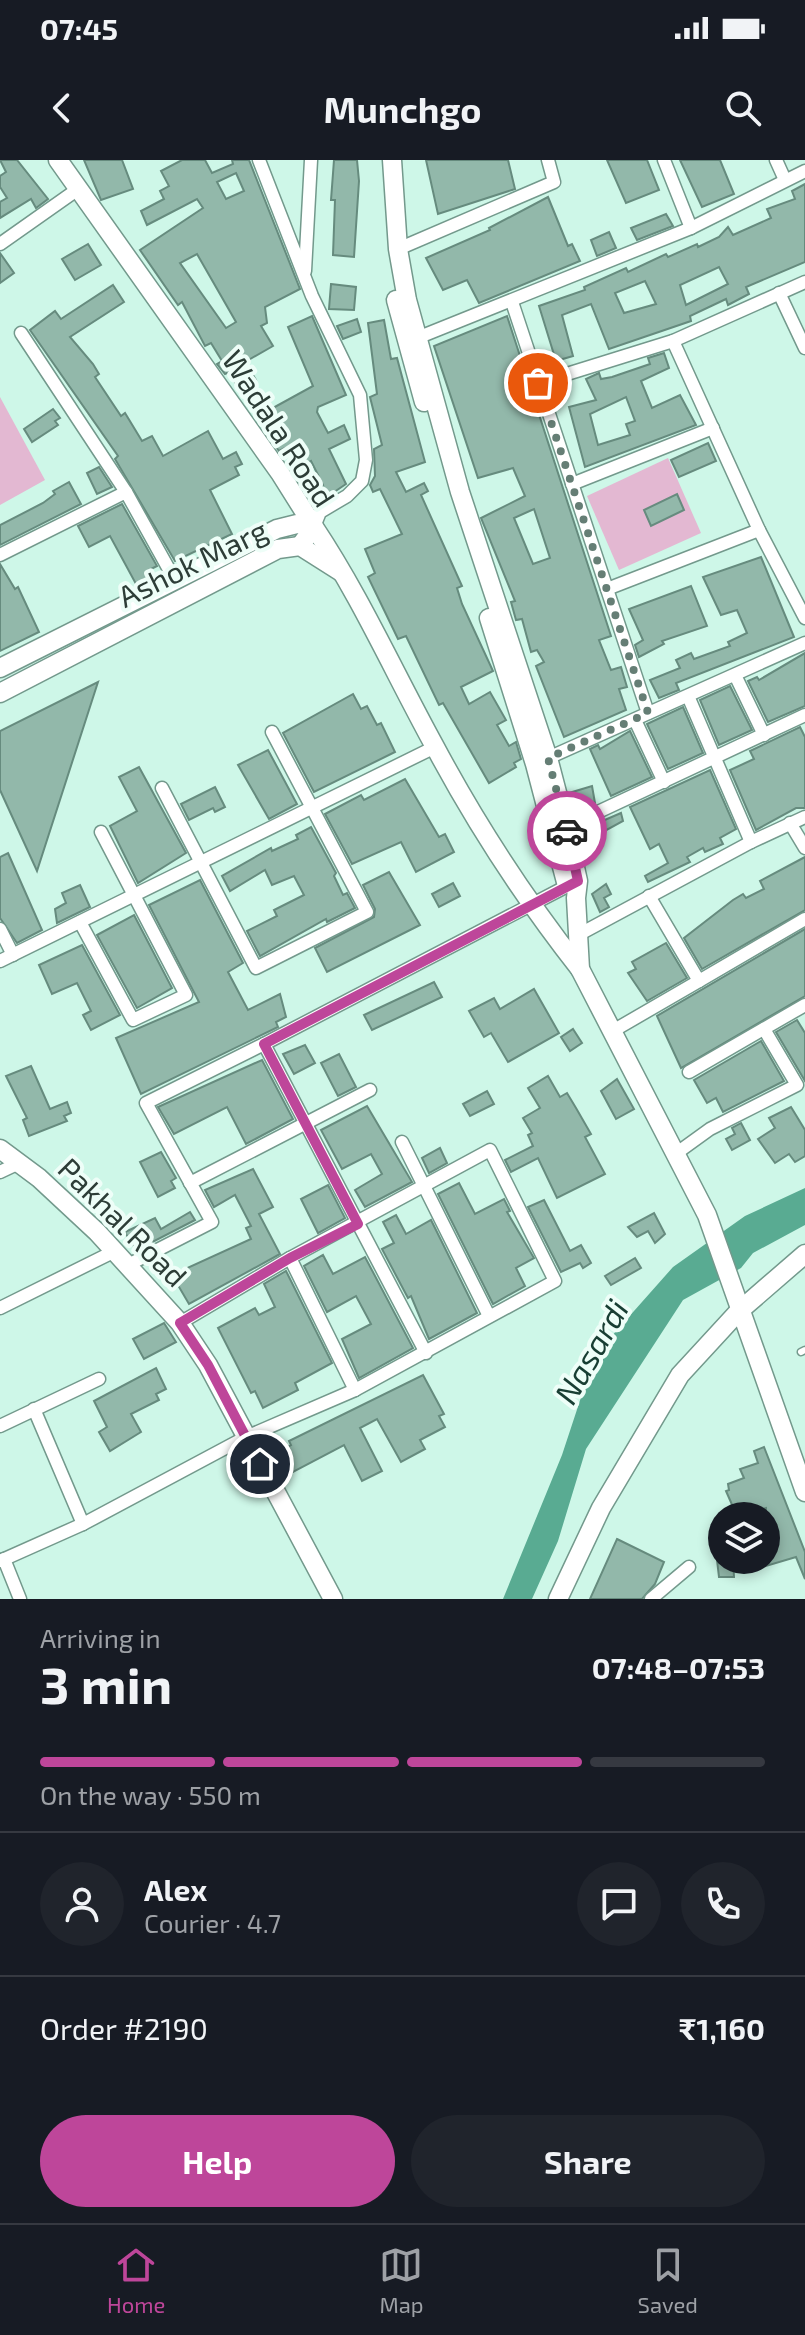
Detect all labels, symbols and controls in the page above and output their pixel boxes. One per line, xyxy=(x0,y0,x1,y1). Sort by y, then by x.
text: 07:45 xyxy=(40,10,118,46)
icon: back xyxy=(40,86,84,130)
icon: search xyxy=(721,86,765,130)
text: Munchgo xyxy=(324,87,481,130)
street label: Wadala Road xyxy=(216,343,344,513)
pin xyxy=(504,349,572,417)
icon: bag xyxy=(516,361,560,405)
street label: Ashok Marg xyxy=(112,511,273,614)
courier xyxy=(527,791,607,871)
icon: car xyxy=(545,809,589,853)
street label: Pakhal Road xyxy=(52,1150,195,1293)
water label: Nasardi xyxy=(545,1292,635,1410)
pin xyxy=(226,1430,294,1498)
icon: home xyxy=(238,1442,282,1486)
map controls xyxy=(708,1502,780,1574)
button: layers xyxy=(708,1502,780,1574)
text: Arriving in xyxy=(40,1622,161,1653)
text: 07:48–07:53 xyxy=(592,1649,765,1685)
text: 3 min xyxy=(40,1652,172,1714)
text: On the way · 550 m xyxy=(40,1779,261,1810)
button: person xyxy=(40,1862,124,1946)
button: chat xyxy=(577,1862,661,1946)
button: phone xyxy=(681,1862,765,1946)
text: Alex xyxy=(144,1871,207,1907)
text: Courier · 4.7 xyxy=(144,1907,281,1938)
text: Order #2190 xyxy=(40,2010,208,2046)
text: ₹1,160 xyxy=(679,2010,765,2046)
button: Help xyxy=(40,2115,395,2207)
button: Share xyxy=(411,2115,765,2207)
tab: Home xyxy=(107,2243,165,2317)
tab: Map xyxy=(379,2243,424,2317)
tab: Saved xyxy=(638,2243,698,2317)

